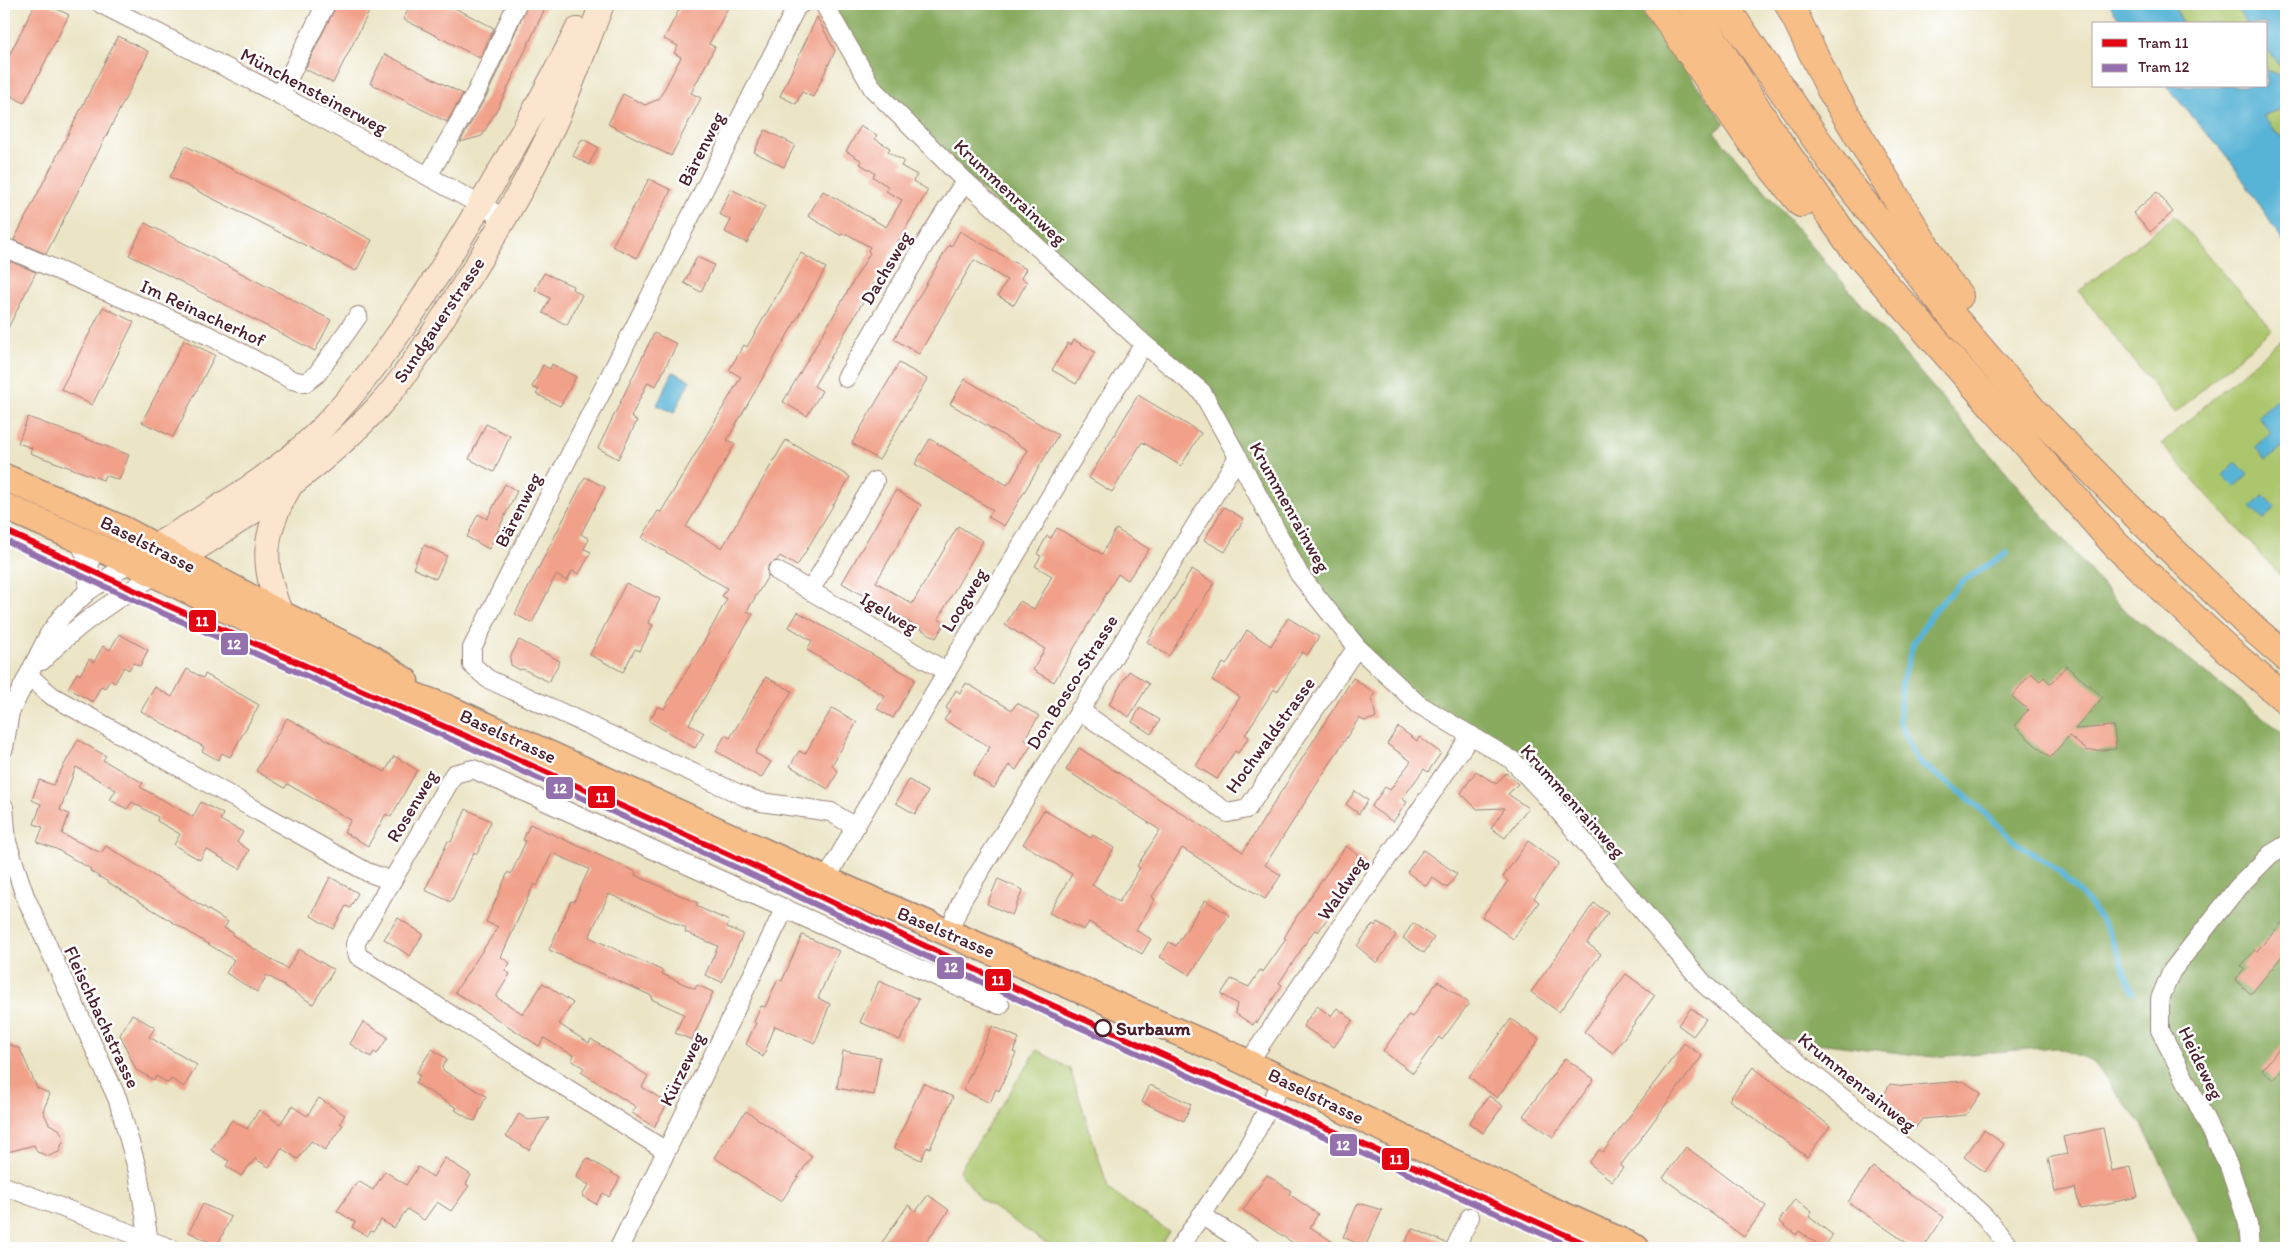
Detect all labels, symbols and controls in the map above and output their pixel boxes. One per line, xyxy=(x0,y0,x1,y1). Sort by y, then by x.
legend xyxy=(2092,22,2268,88)
text: Tram 11 xyxy=(2138,34,2189,52)
street label: Münchensteinerweg xyxy=(237,43,392,139)
text: Tram 12 xyxy=(2138,58,2190,76)
street label: Bärenweg xyxy=(672,108,730,190)
street label: Krummenrainweg xyxy=(949,134,1071,250)
street label: Dachsweg xyxy=(855,227,917,309)
street label: Sundgauerstrasse xyxy=(388,253,490,387)
street label: Im Reinacherhof xyxy=(137,274,270,352)
street label: Krummenrainweg xyxy=(1245,438,1335,576)
street label: Bärenweg xyxy=(489,469,547,551)
street label: Baselstrasse xyxy=(97,510,199,578)
street label: Loogweg xyxy=(936,564,992,636)
street label: Igelweg xyxy=(856,587,922,639)
line badge: 11 xyxy=(188,609,217,633)
street label: Don Bosco-Strasse xyxy=(1021,610,1123,754)
text: 11 xyxy=(196,613,209,630)
line badge: 12 xyxy=(220,632,249,656)
text: 12 xyxy=(227,636,242,653)
street label: Hochwaldstrasse xyxy=(1220,672,1320,798)
street label: Baselstrasse xyxy=(456,704,560,768)
street label: Krummenrainweg xyxy=(1516,739,1630,863)
street label: Rosenweg xyxy=(381,765,443,846)
line badge: 12 xyxy=(545,776,574,800)
text: 12 xyxy=(553,780,568,797)
line badge: 11 xyxy=(587,785,616,809)
text: 11 xyxy=(596,789,609,806)
street label: Waldweg xyxy=(1312,851,1372,925)
street label: Baselstrasse xyxy=(894,901,998,963)
street label: Fleischbachstrasse xyxy=(59,942,145,1092)
line badge: 12 xyxy=(936,956,965,980)
text: 12 xyxy=(944,959,959,976)
line badge: 11 xyxy=(984,968,1012,992)
text: 11 xyxy=(992,972,1005,989)
place label: Surbaum xyxy=(1116,1017,1191,1040)
marker: Surbaum xyxy=(1094,1019,1112,1037)
street label: Heideweg xyxy=(2173,1023,2229,1104)
street label: Krummenrainweg xyxy=(1793,1027,1921,1137)
street label: Kürzeweg xyxy=(654,1028,710,1110)
street label: Baselstrasse xyxy=(1264,1063,1368,1129)
line badge: 12 xyxy=(1329,1133,1358,1157)
text: 12 xyxy=(1336,1137,1351,1154)
line badge: 11 xyxy=(1381,1147,1410,1171)
text: 11 xyxy=(1390,1151,1403,1168)

